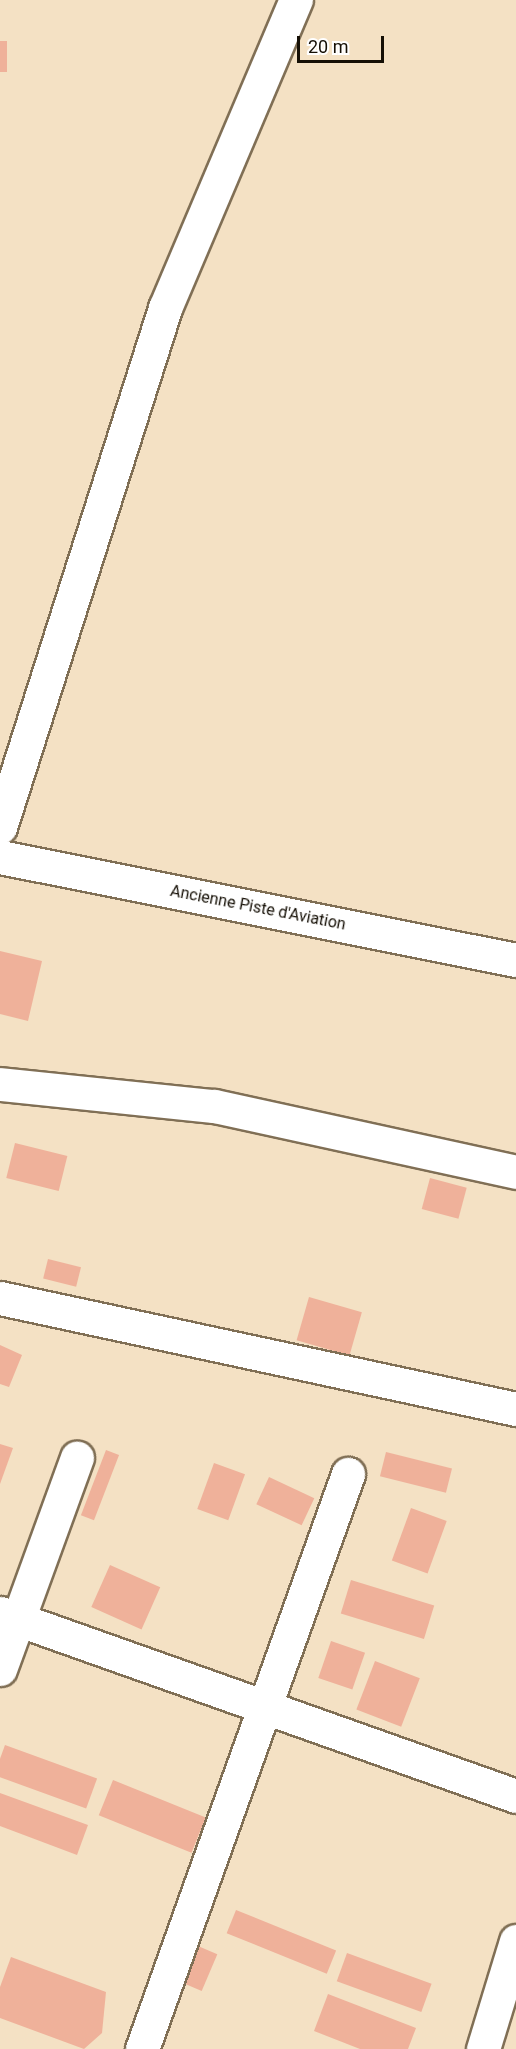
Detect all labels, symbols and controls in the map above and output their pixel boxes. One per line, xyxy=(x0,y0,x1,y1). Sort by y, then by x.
scale bar xyxy=(300,24,387,62)
text: 20 m xyxy=(308,36,348,57)
street label: Ancienne Piste d'Aviation xyxy=(169,882,347,934)

